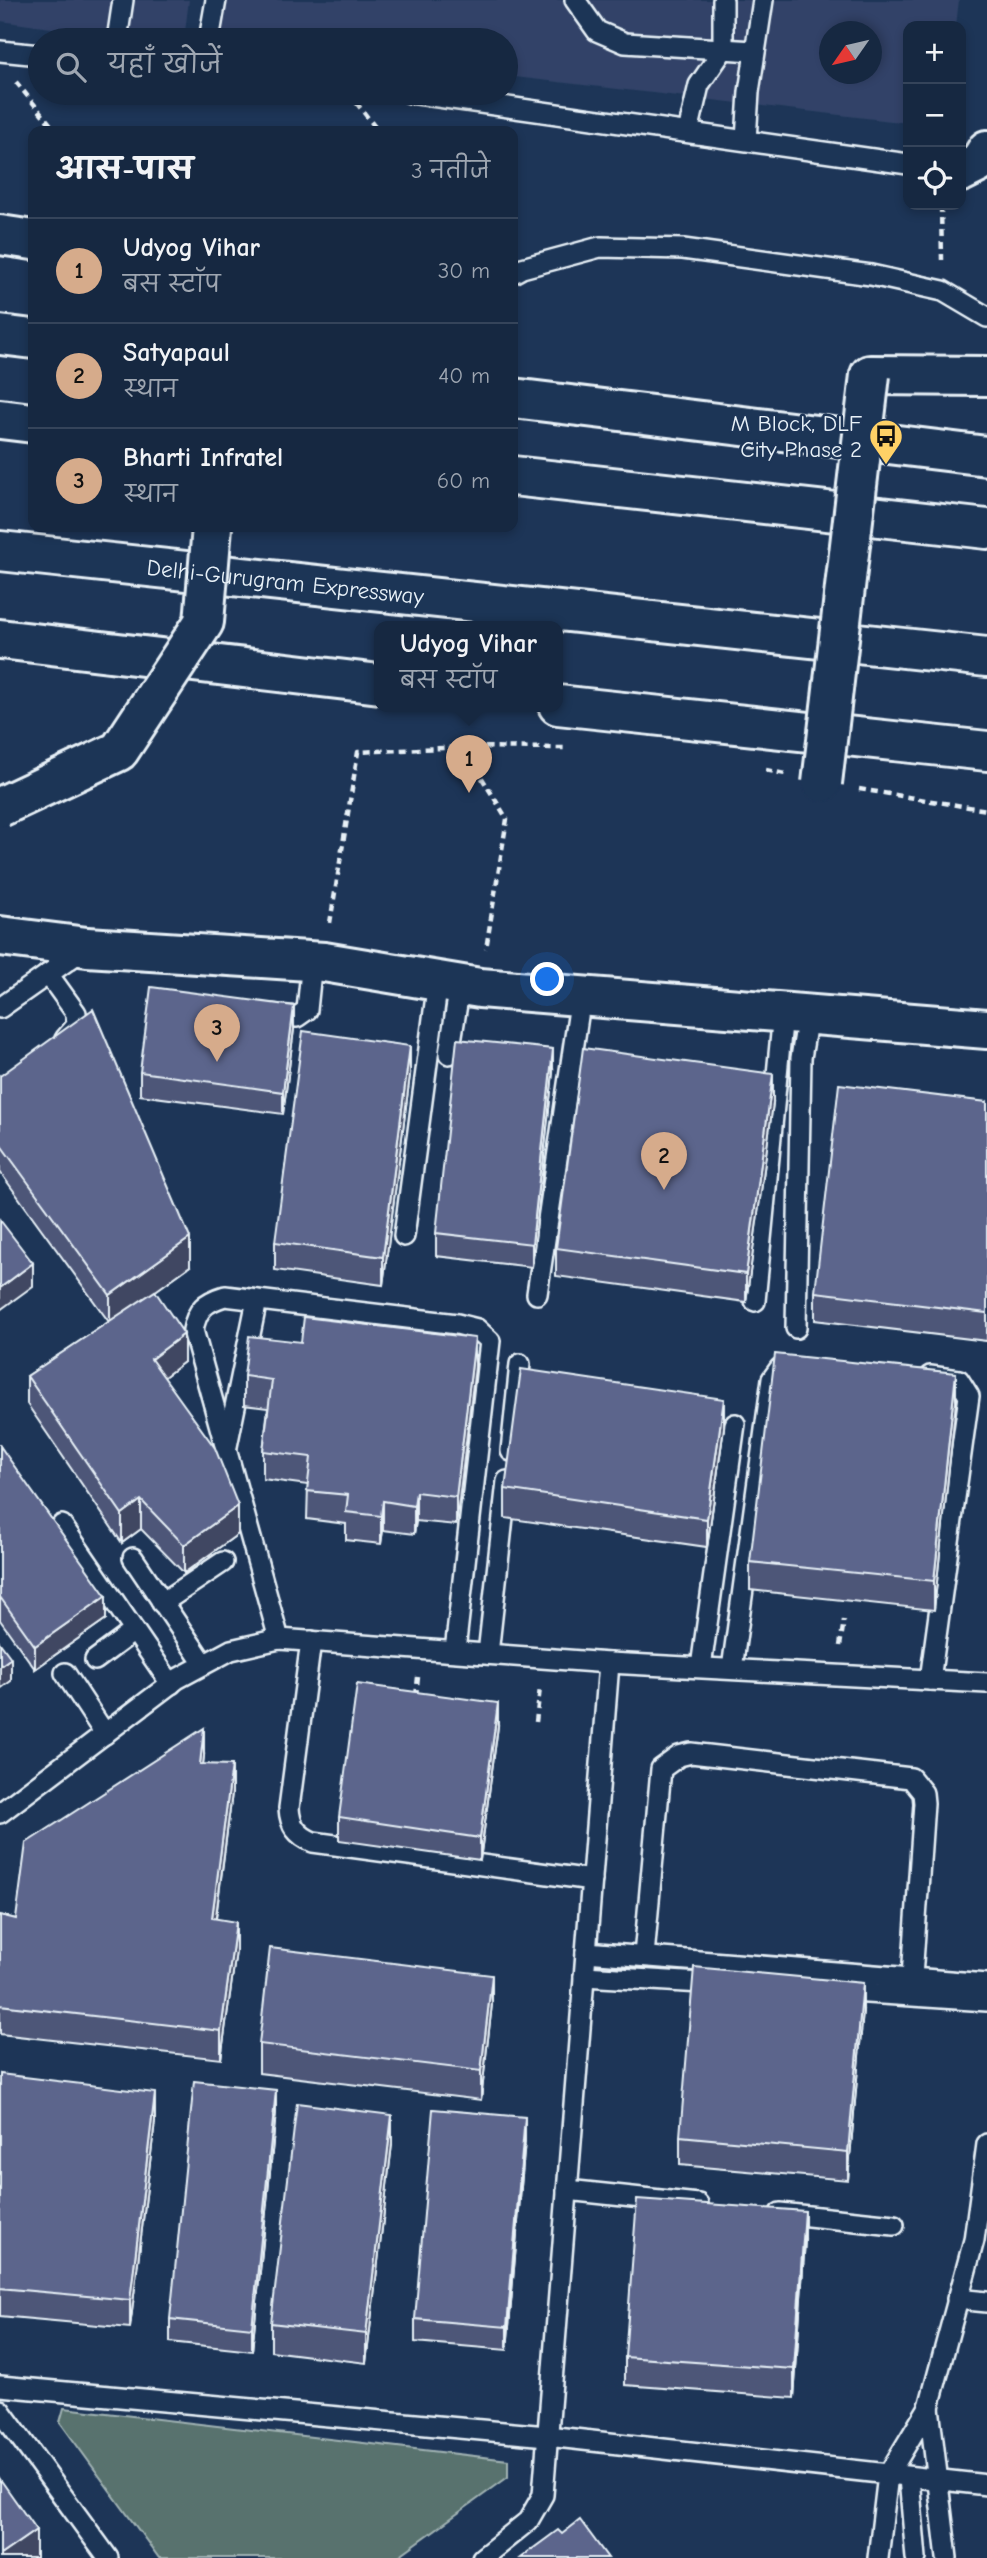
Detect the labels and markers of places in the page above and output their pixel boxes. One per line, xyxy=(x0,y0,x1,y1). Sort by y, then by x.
place label: M Block, DLF City Phase 2 xyxy=(731,410,863,463)
bus stop icon: M Block, DLF City Phase 2 xyxy=(867,417,905,466)
pin: 1 xyxy=(446,735,492,793)
pin: 3 xyxy=(194,1004,240,1062)
pin: 2 xyxy=(641,1132,687,1190)

